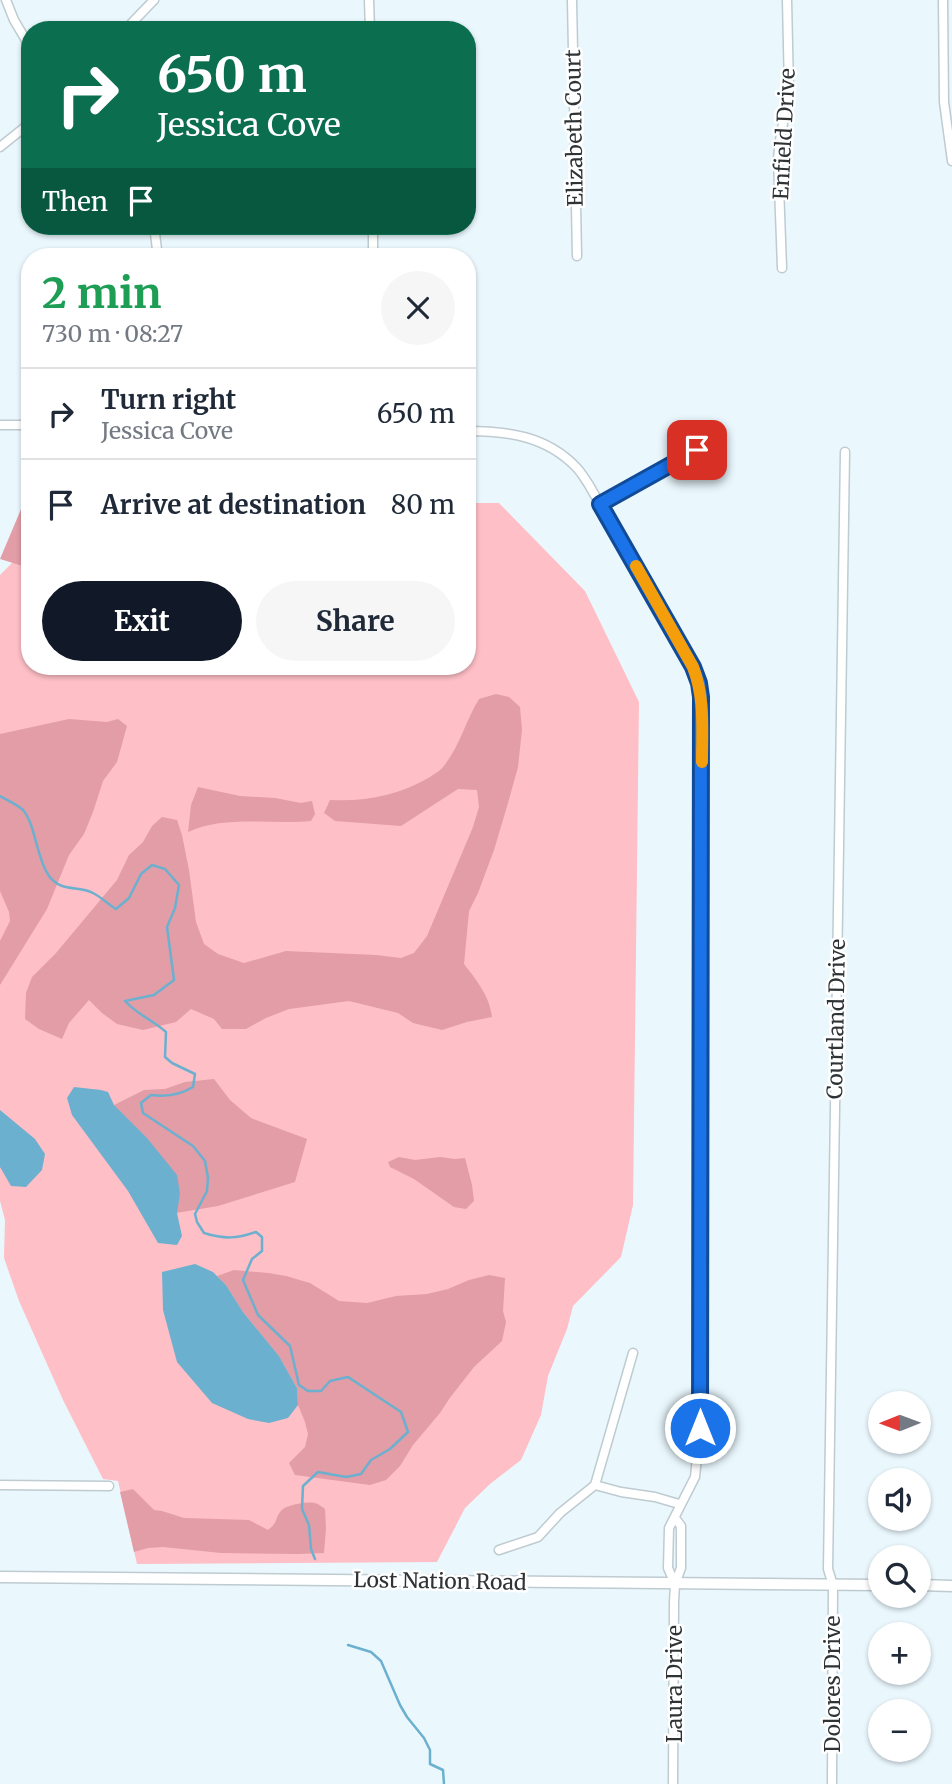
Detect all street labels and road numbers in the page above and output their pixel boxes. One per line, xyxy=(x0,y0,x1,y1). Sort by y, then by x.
street label: Elizabeth Court xyxy=(559,49,589,207)
street label: Enfield Drive xyxy=(767,68,801,200)
street label: Courtland Drive xyxy=(821,939,851,1099)
street label: Lost Nation Road xyxy=(353,1566,527,1596)
street label: Dolores Drive xyxy=(819,1616,846,1752)
street label: Laura Drive xyxy=(661,1625,688,1743)

